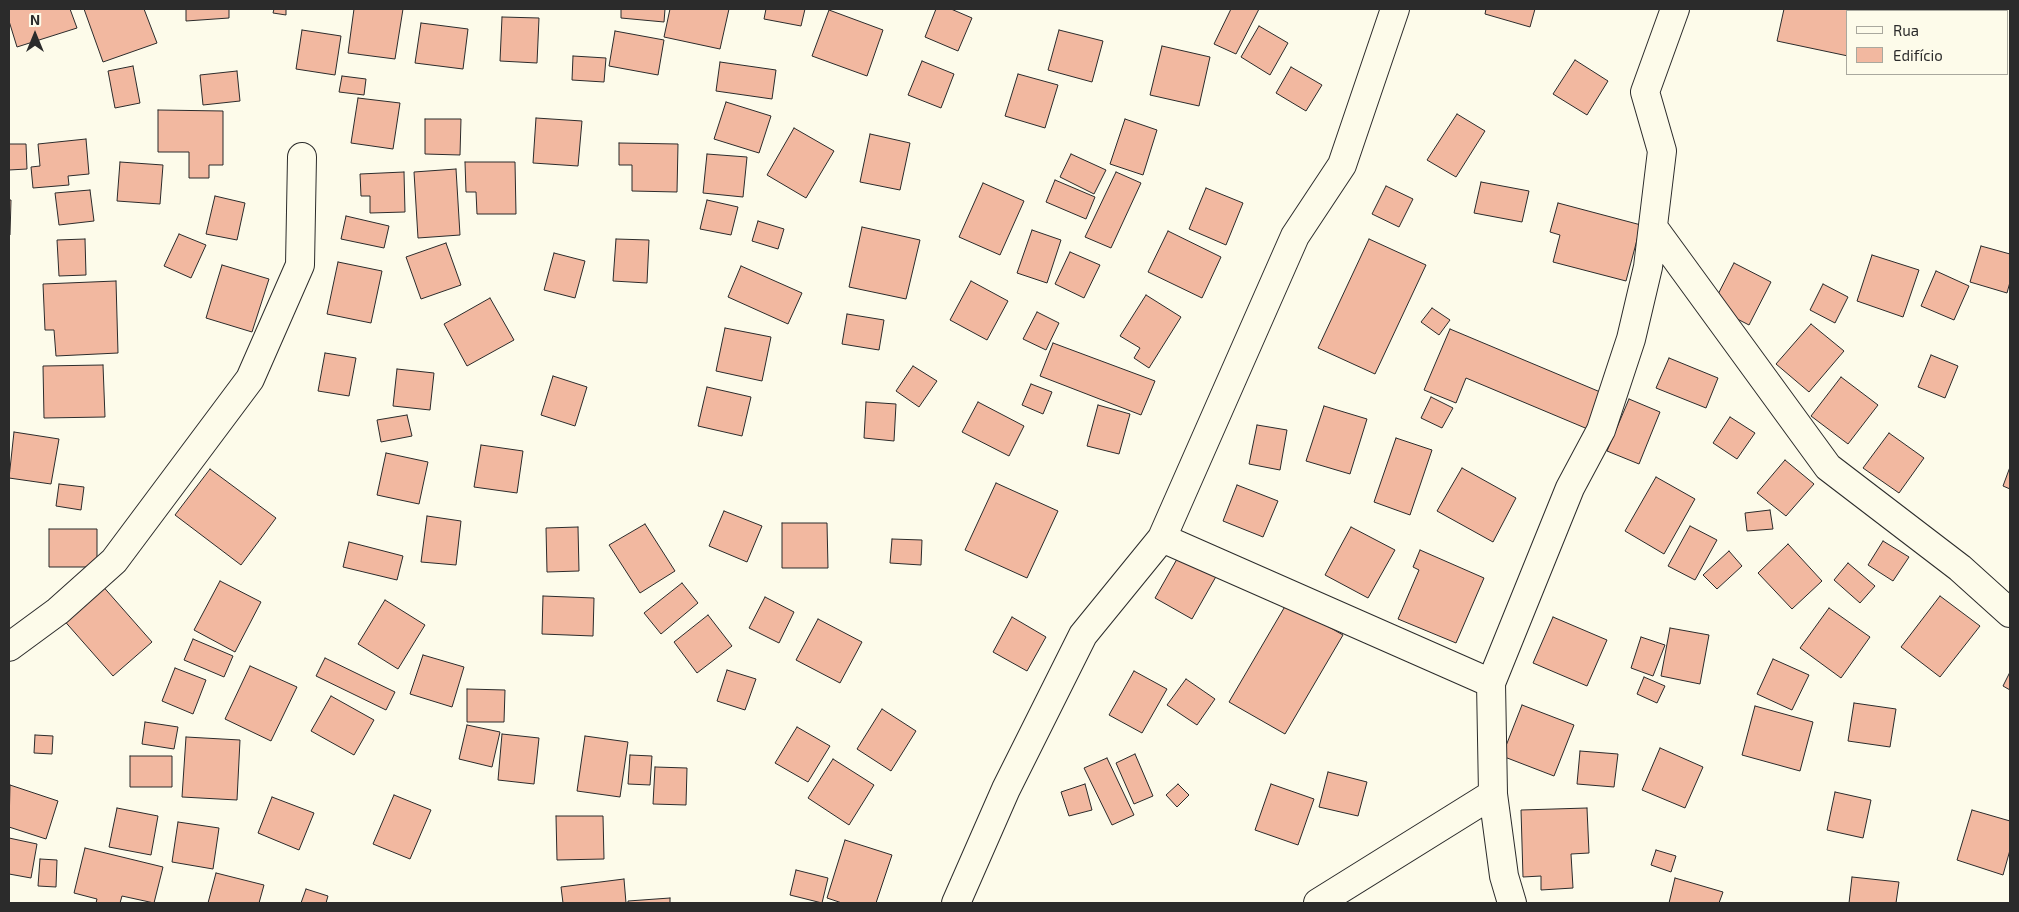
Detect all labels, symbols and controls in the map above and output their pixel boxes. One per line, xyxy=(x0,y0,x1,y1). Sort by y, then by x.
north arrow xyxy=(10,10,60,60)
legend xyxy=(1846,10,2009,75)
text: N xyxy=(30,11,40,28)
text: Rua xyxy=(1893,21,1919,39)
text: Edifício xyxy=(1893,46,1943,64)

